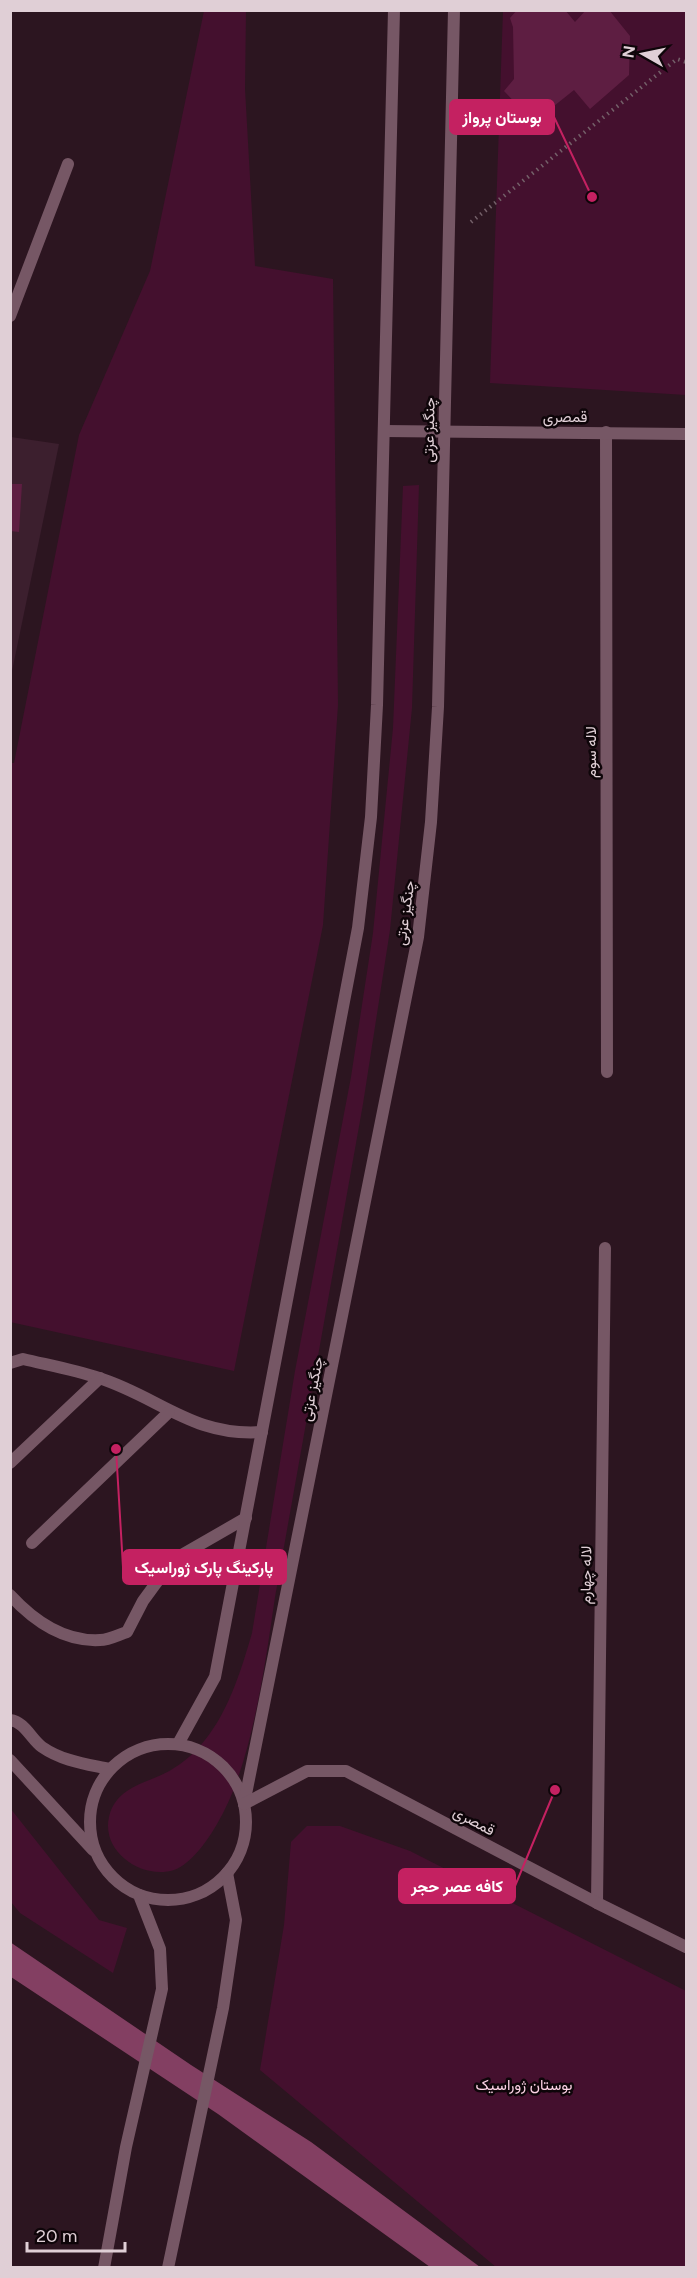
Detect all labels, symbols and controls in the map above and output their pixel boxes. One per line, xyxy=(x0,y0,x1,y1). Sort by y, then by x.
north arrow xyxy=(613,24,673,84)
text: N xyxy=(618,44,639,59)
callout: بوستان پرواز xyxy=(450,100,554,134)
text: بوستان پرواز xyxy=(461,108,542,129)
street label: چنگیز عزتی xyxy=(419,397,440,463)
street label: قمصری xyxy=(543,408,588,427)
street label: لاله سوم xyxy=(582,726,601,778)
street label: چنگیز عزتی xyxy=(392,879,419,947)
street label: چنگیز عزتی xyxy=(297,1355,328,1423)
street label: لاله چهارم xyxy=(576,1546,597,1605)
callout: پارکینگ پارک ژوراسیک xyxy=(123,1550,286,1584)
text: پارکینگ پارک ژوراسیک xyxy=(135,1558,273,1579)
street label: قمصری xyxy=(450,1803,498,1840)
callout: کافه عصر حجر xyxy=(399,1869,515,1903)
text: کافه عصر حجر xyxy=(410,1877,503,1897)
park label: بوستان ژوراسیک xyxy=(475,2076,573,2094)
scale bar xyxy=(27,2215,124,2253)
text: 20 m xyxy=(36,2225,77,2247)

